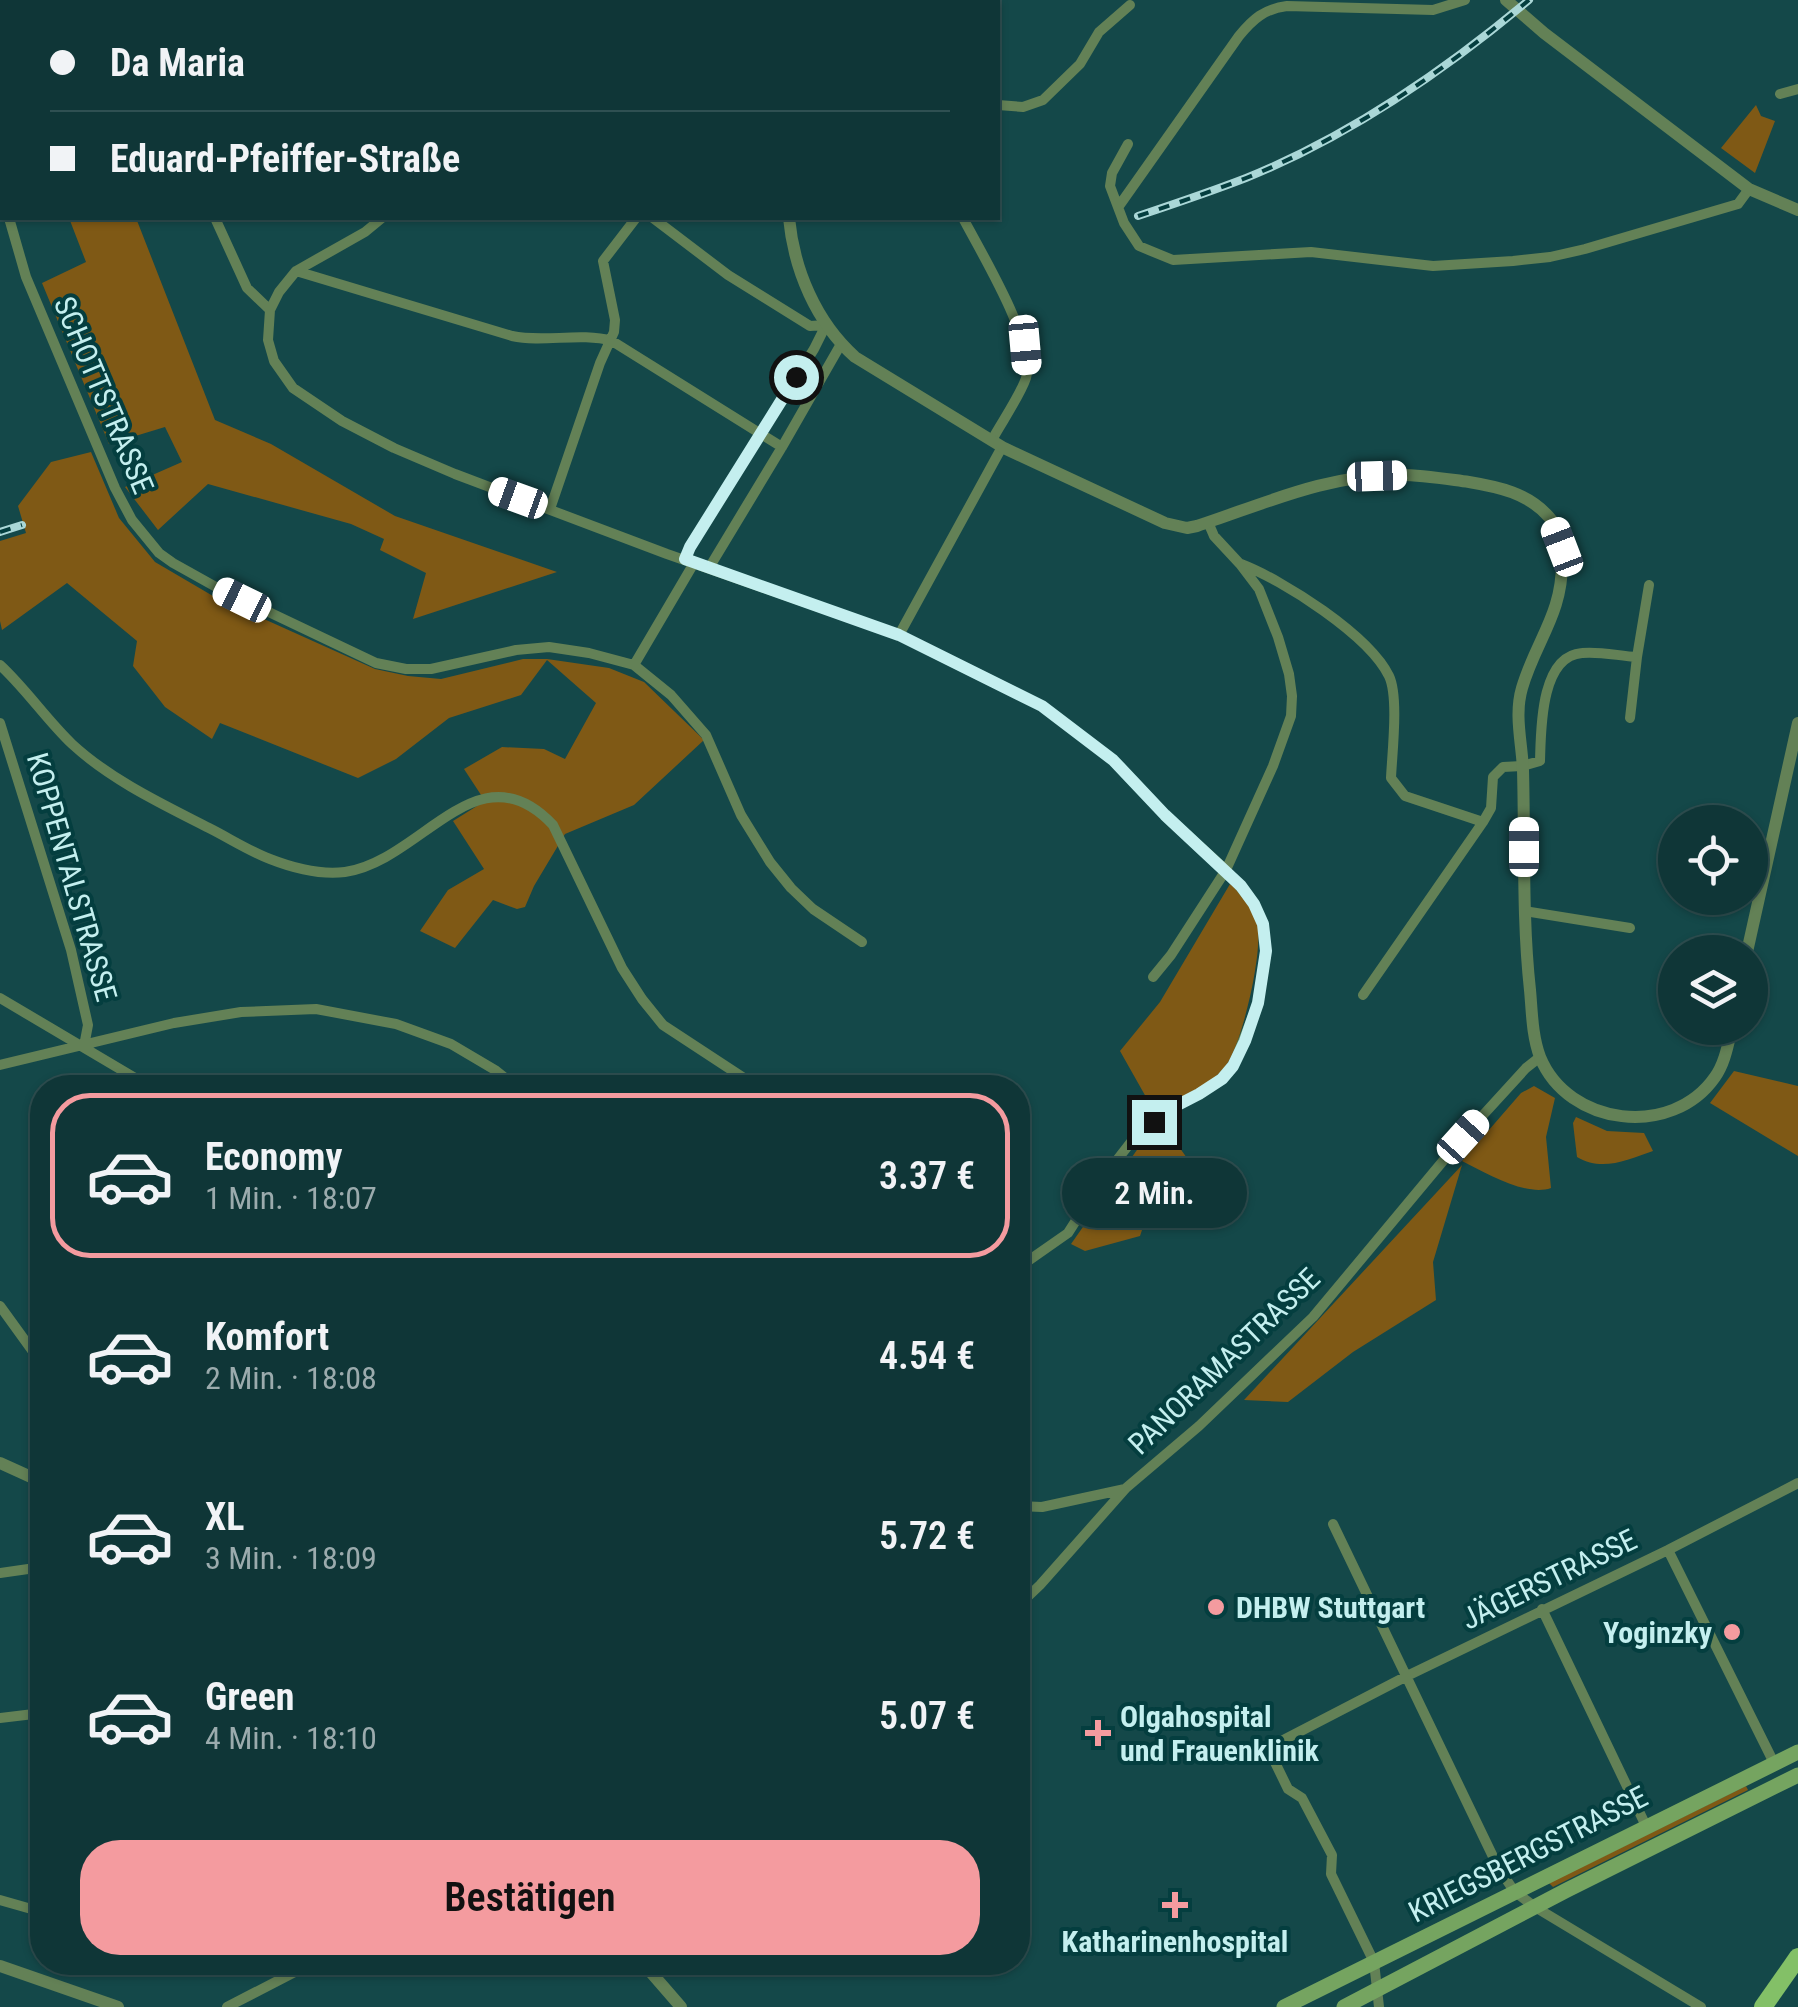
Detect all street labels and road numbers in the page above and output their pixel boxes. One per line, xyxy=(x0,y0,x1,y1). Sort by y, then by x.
street label: SCHOTTSTRASSE xyxy=(47,291,161,499)
street label: KOPPENTALSTRASSE xyxy=(20,749,124,1005)
street label: PANORAMASTRASSE xyxy=(1121,1261,1327,1461)
street label: JÄGERSTRASSE xyxy=(1456,1522,1642,1636)
street label: KRIEGSBERGSTRASSE xyxy=(1403,1779,1653,1929)

